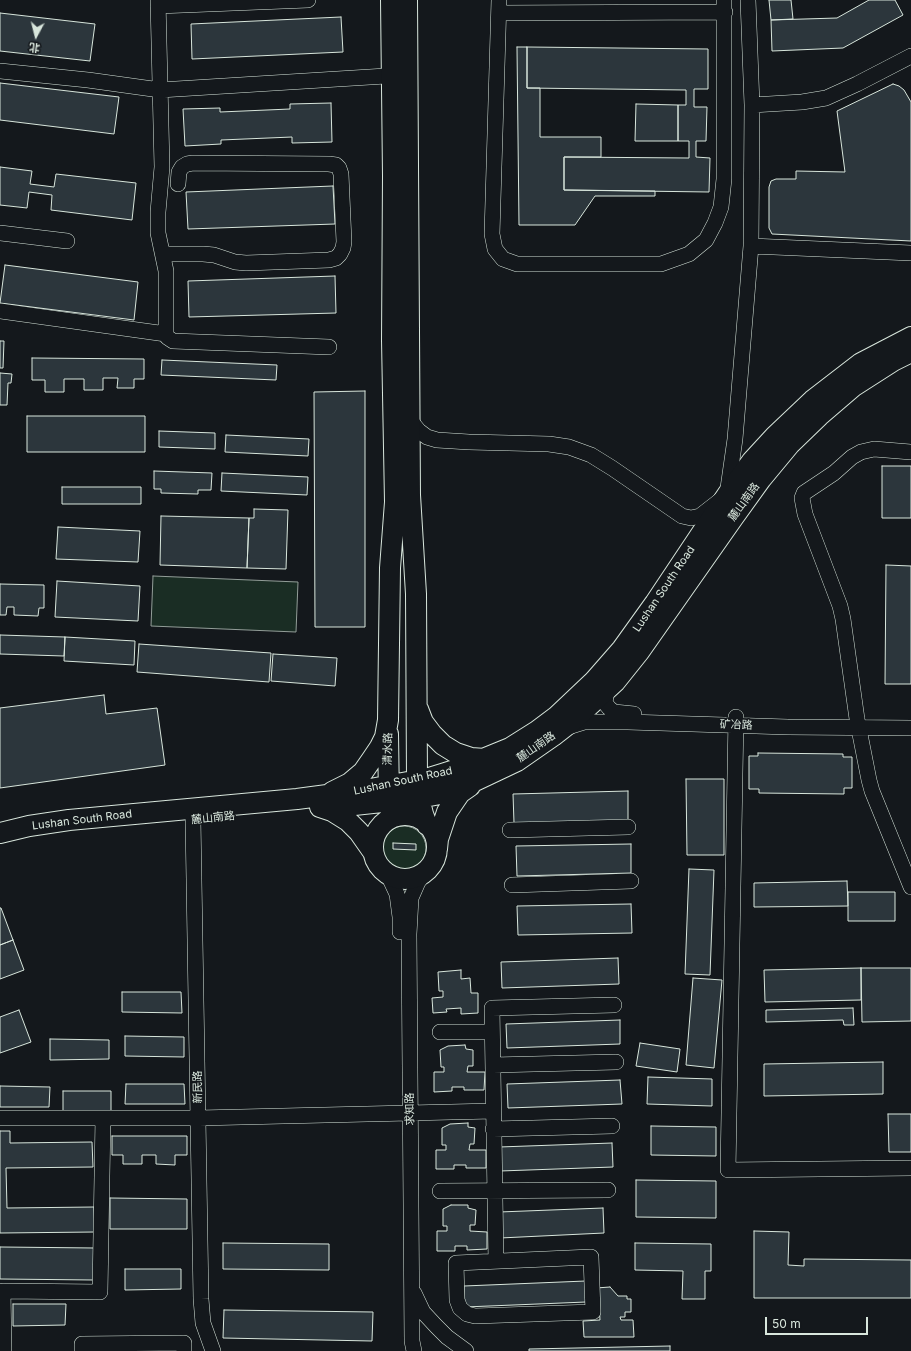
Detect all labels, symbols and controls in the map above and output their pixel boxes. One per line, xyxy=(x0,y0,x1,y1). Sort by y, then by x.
north arrow xyxy=(16,16,56,56)
text: 北 xyxy=(28,40,41,56)
street label: 麓山南路 xyxy=(726,480,762,524)
street label: Lushan South Road xyxy=(630,544,698,634)
street label: 矿冶路 xyxy=(719,718,753,732)
street label: 麓山南路 xyxy=(514,729,558,765)
street label: 清水路 xyxy=(381,732,395,766)
street label: Lushan South Road xyxy=(352,764,454,798)
street label: Lushan South Road xyxy=(31,807,133,833)
street label: 麓山南路 xyxy=(190,809,236,827)
street label: 新民路 xyxy=(191,1070,205,1104)
street label: 求知路 xyxy=(403,1092,417,1126)
scale bar xyxy=(767,1309,870,1335)
text: 50 m xyxy=(772,1316,801,1331)

